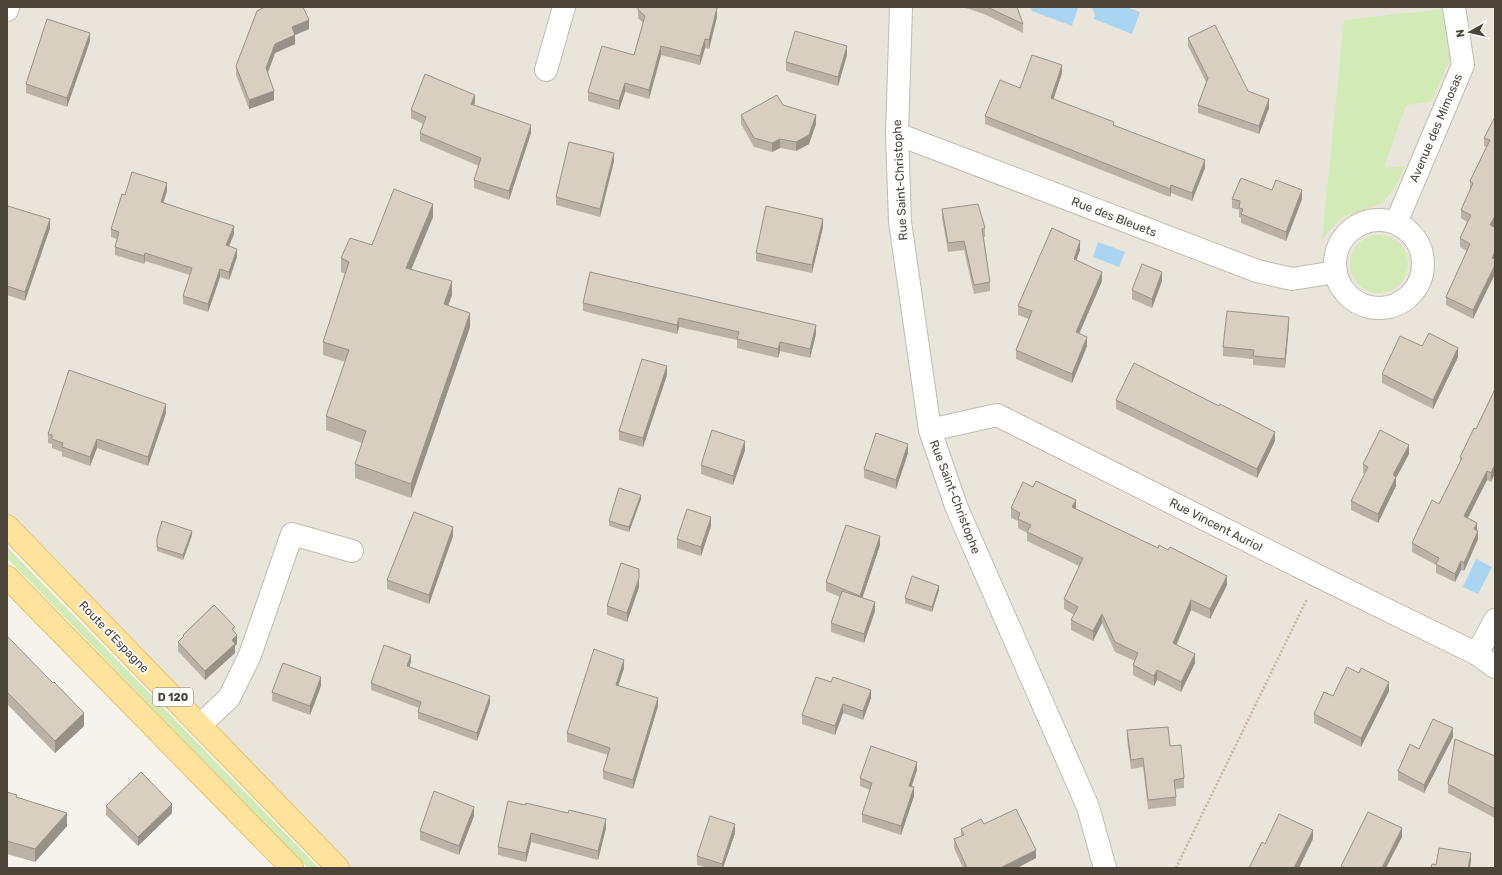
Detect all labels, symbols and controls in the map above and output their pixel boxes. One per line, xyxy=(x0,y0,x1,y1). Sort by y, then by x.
north arrow xyxy=(1450,12,1490,52)
text: N xyxy=(1454,28,1468,38)
street label: Avenue des Mimosas xyxy=(1407,72,1465,184)
street label: Rue Saint-Christophe xyxy=(890,119,910,241)
street label: Rue des Bleuets xyxy=(1069,194,1159,240)
street label: Rue Saint-Christophe xyxy=(927,438,983,556)
street label: Rue Vincent Auriol xyxy=(1167,495,1265,555)
street label: Route d'Espagne xyxy=(76,598,152,676)
road number: D 120 xyxy=(153,688,193,706)

